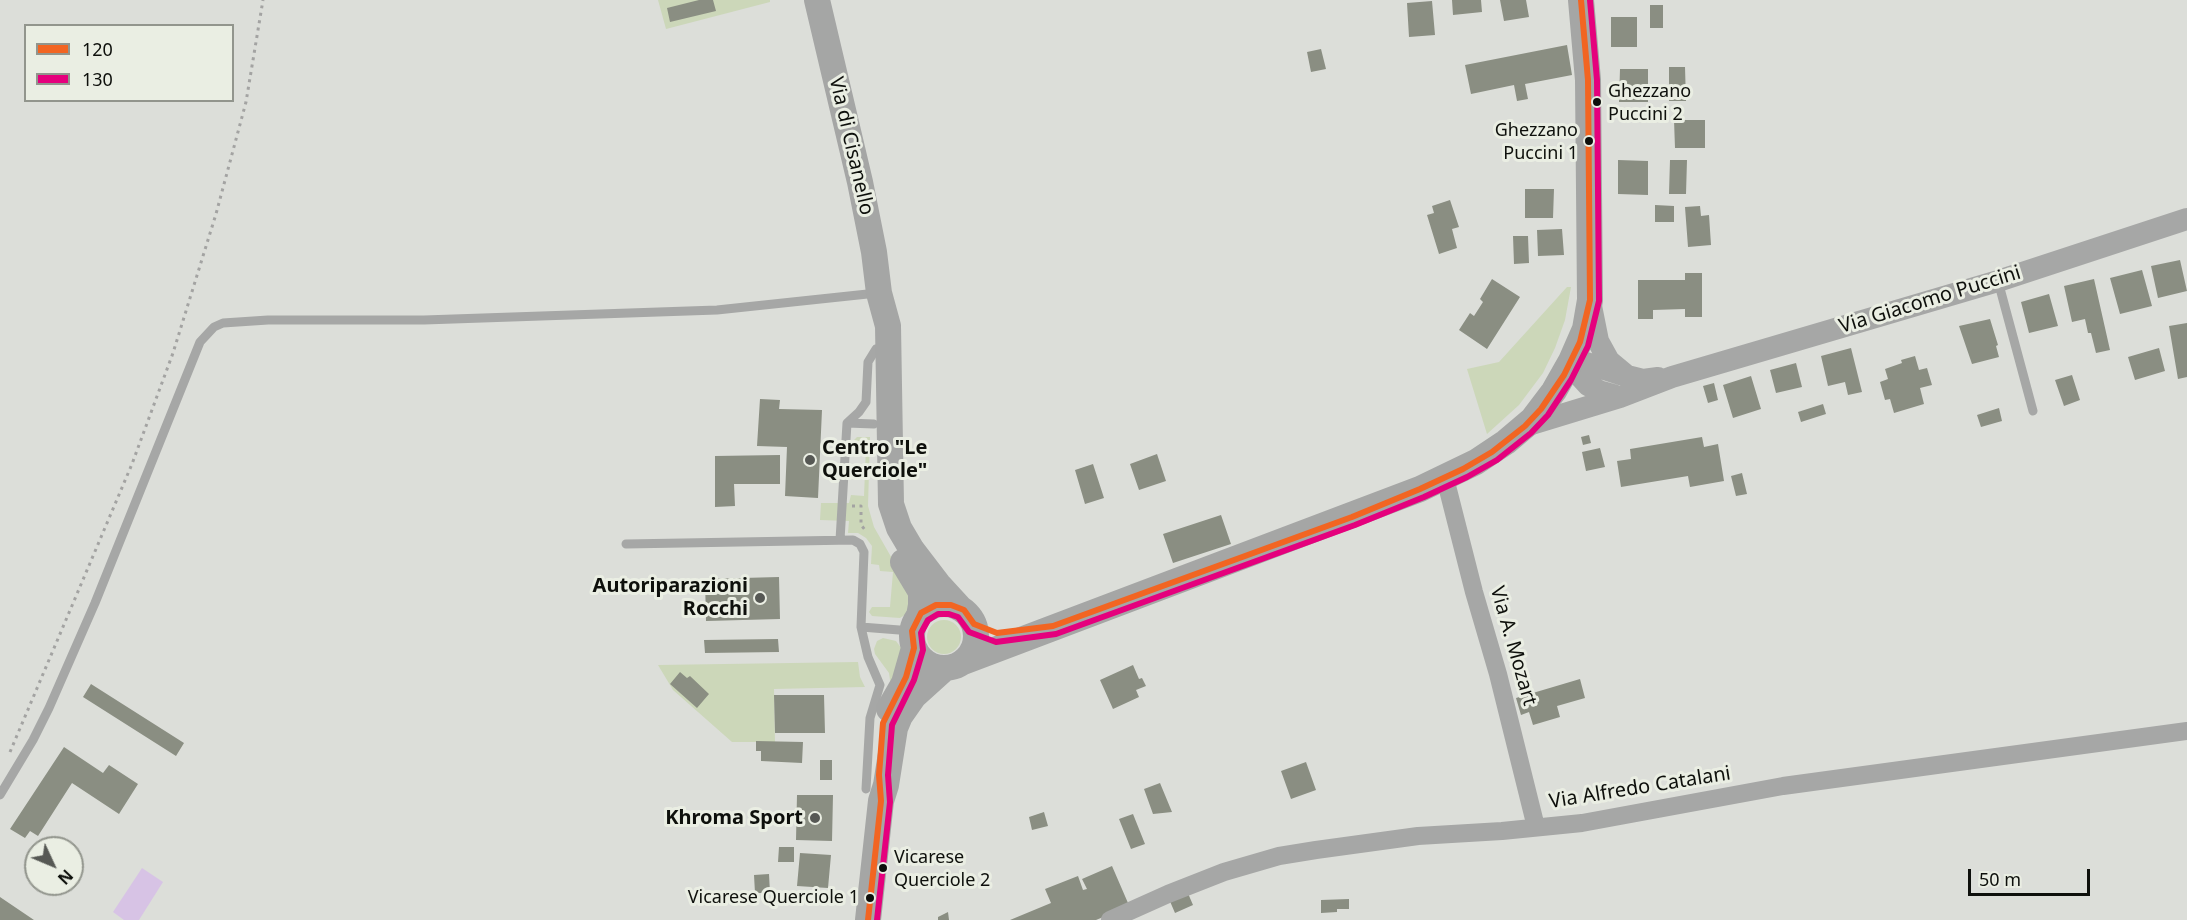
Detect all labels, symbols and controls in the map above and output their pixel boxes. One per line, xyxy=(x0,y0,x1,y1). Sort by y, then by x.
legend xyxy=(24,24,234,102)
text: 120 xyxy=(82,37,113,61)
text: 130 xyxy=(82,67,113,91)
street label: Via di Cisanello xyxy=(823,75,879,217)
place label: Ghezzano Puccini 2 xyxy=(1608,81,1691,124)
marker: Ghezzano Puccini 2 xyxy=(1591,96,1603,108)
place label: Ghezzano Puccini 1 xyxy=(1495,120,1578,162)
marker: Ghezzano Puccini 1 xyxy=(1583,135,1595,147)
street label: Via Giacomo Puccini xyxy=(1836,261,2024,339)
place label: Centro "Le Querciole" xyxy=(822,436,927,483)
marker: Centro "Le Querciole" xyxy=(803,453,817,467)
place label: Autoriparazioni Rocchi xyxy=(593,574,748,621)
street label: Via A. Mozart xyxy=(1485,584,1541,708)
marker: Autoriparazioni Rocchi xyxy=(753,591,767,605)
street label: Via Alfredo Catalani xyxy=(1548,762,1732,814)
place label: Khroma Sport xyxy=(665,806,803,830)
marker: Khroma Sport xyxy=(808,811,822,825)
north arrow xyxy=(24,836,84,896)
place label: Vicarese Querciole 2 xyxy=(894,847,990,890)
scale bar xyxy=(1971,857,2092,895)
marker: Vicarese Querciole 2 xyxy=(877,862,889,874)
text: N xyxy=(53,865,78,889)
text: 50 m xyxy=(1979,867,2021,891)
place label: Vicarese Querciole 1 xyxy=(688,887,859,909)
marker: Vicarese Querciole 1 xyxy=(864,892,876,904)

